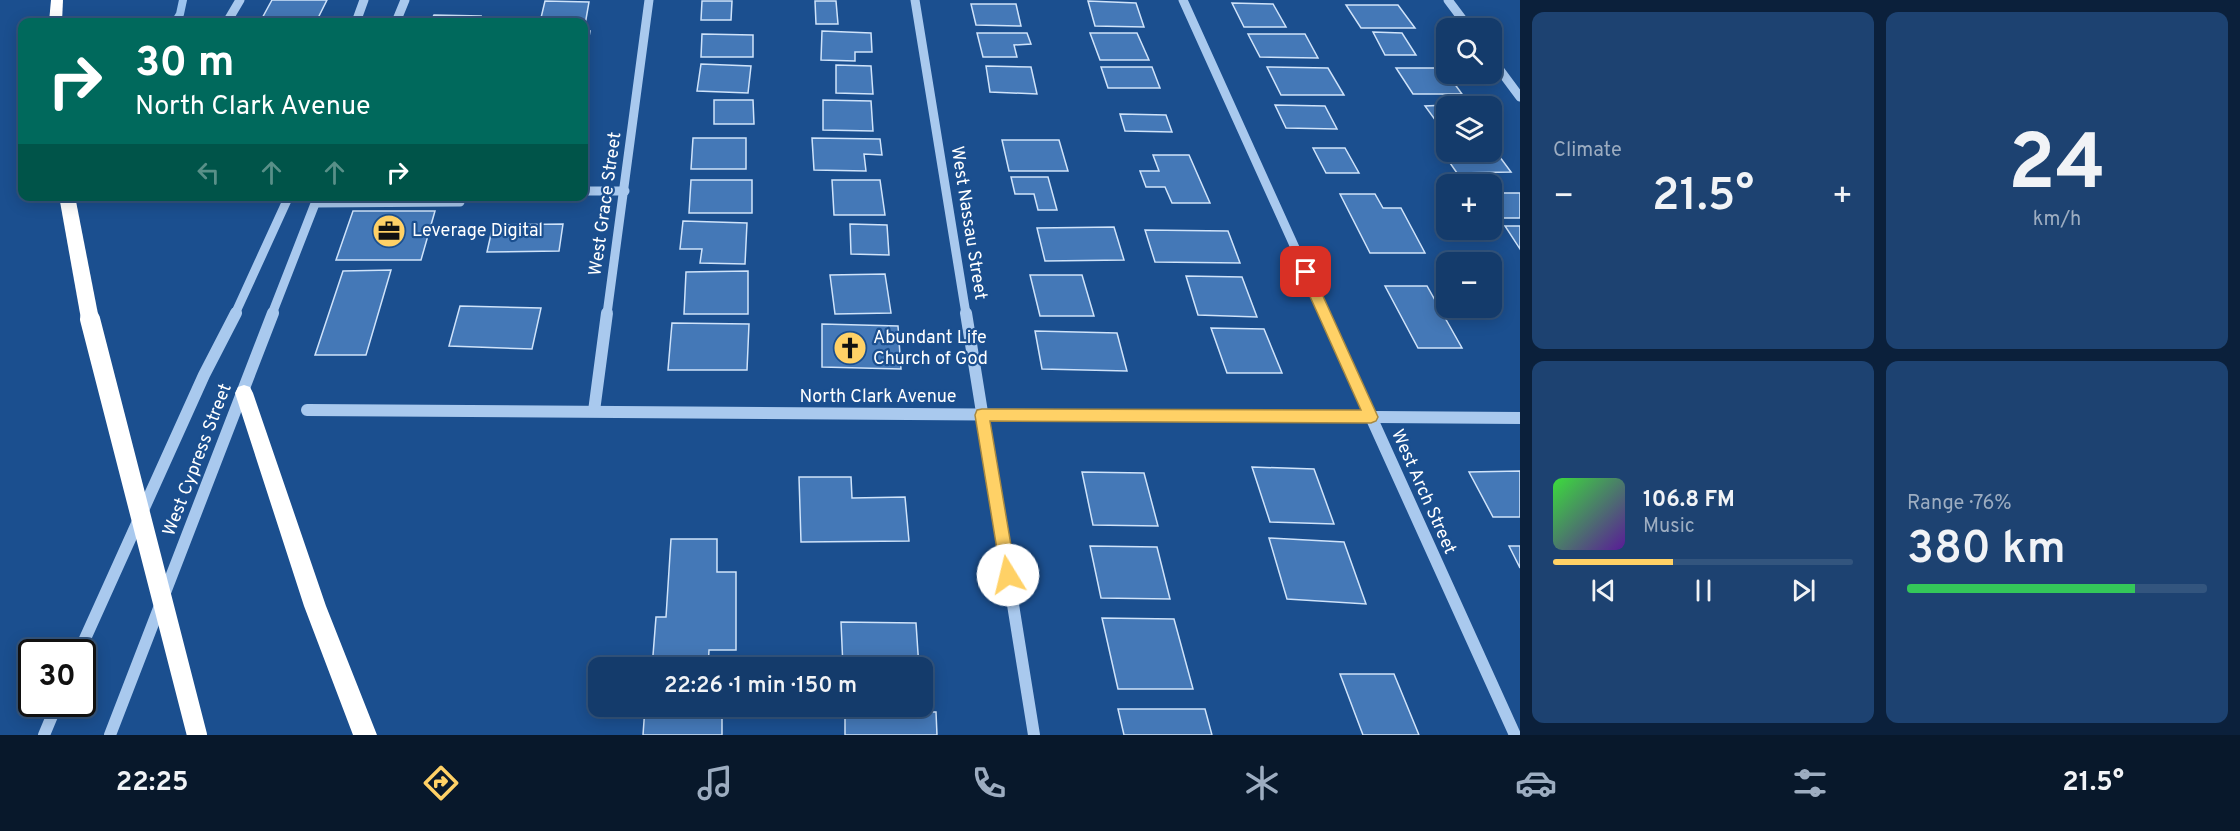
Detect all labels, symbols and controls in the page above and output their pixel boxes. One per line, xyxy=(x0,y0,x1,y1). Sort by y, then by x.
map controls xyxy=(1436,18,1502,318)
button: search xyxy=(1436,18,1502,84)
text: 30 m xyxy=(135,38,234,91)
icon: right xyxy=(36,42,114,120)
text: North Clark Avenue xyxy=(135,90,371,124)
button: layers xyxy=(1436,96,1502,162)
text: 24 xyxy=(2008,118,2106,217)
street label: West Grace Street xyxy=(585,131,627,277)
text: Climate xyxy=(1553,138,1622,164)
street label: West Nassau Street xyxy=(944,144,992,302)
icon: left xyxy=(192,156,225,189)
icon: ahead xyxy=(255,156,288,189)
icon: ahead xyxy=(318,156,351,189)
icon: right xyxy=(381,156,414,189)
text: 21.5° xyxy=(1652,169,1754,226)
button: + xyxy=(1436,174,1502,240)
text: − xyxy=(1553,177,1574,219)
text: + xyxy=(1832,177,1853,219)
text: km/h xyxy=(2033,207,2081,233)
office icon: Leverage Digital xyxy=(371,213,407,249)
place label: Leverage Digital xyxy=(412,220,543,243)
pin xyxy=(1280,246,1331,297)
button: − xyxy=(1436,252,1502,318)
icon: arrive xyxy=(1289,255,1322,288)
place label: Abundant Life Church of God xyxy=(873,327,988,371)
church icon: Abundant Life Church of God xyxy=(832,330,868,366)
street label: West Cypress Street xyxy=(158,380,238,540)
street label: North Clark Avenue xyxy=(799,386,957,409)
street label: West Arch Street xyxy=(1385,426,1461,558)
text: 106.8 FM xyxy=(1643,487,1735,514)
text: Range · 76% xyxy=(1907,491,2012,517)
text: Music xyxy=(1643,514,1695,540)
text: 380 km xyxy=(1907,522,2066,579)
position arrow xyxy=(976,543,1040,607)
icon: previous xyxy=(1587,574,1620,607)
icon: pause xyxy=(1687,574,1720,607)
icon: next xyxy=(1787,574,1820,607)
speed limit sign: 30 xyxy=(18,639,96,717)
text: 22:26 · 1 min · 150 m xyxy=(664,673,857,700)
icon: directions xyxy=(420,762,462,804)
icon: music xyxy=(694,762,736,804)
icon: phone xyxy=(968,762,1010,804)
icon: climate xyxy=(1241,762,1283,804)
icon: car xyxy=(1515,762,1557,804)
icon: filters xyxy=(1789,762,1831,804)
text: 22:25 xyxy=(116,766,188,800)
text: 21.5° xyxy=(2062,766,2124,800)

